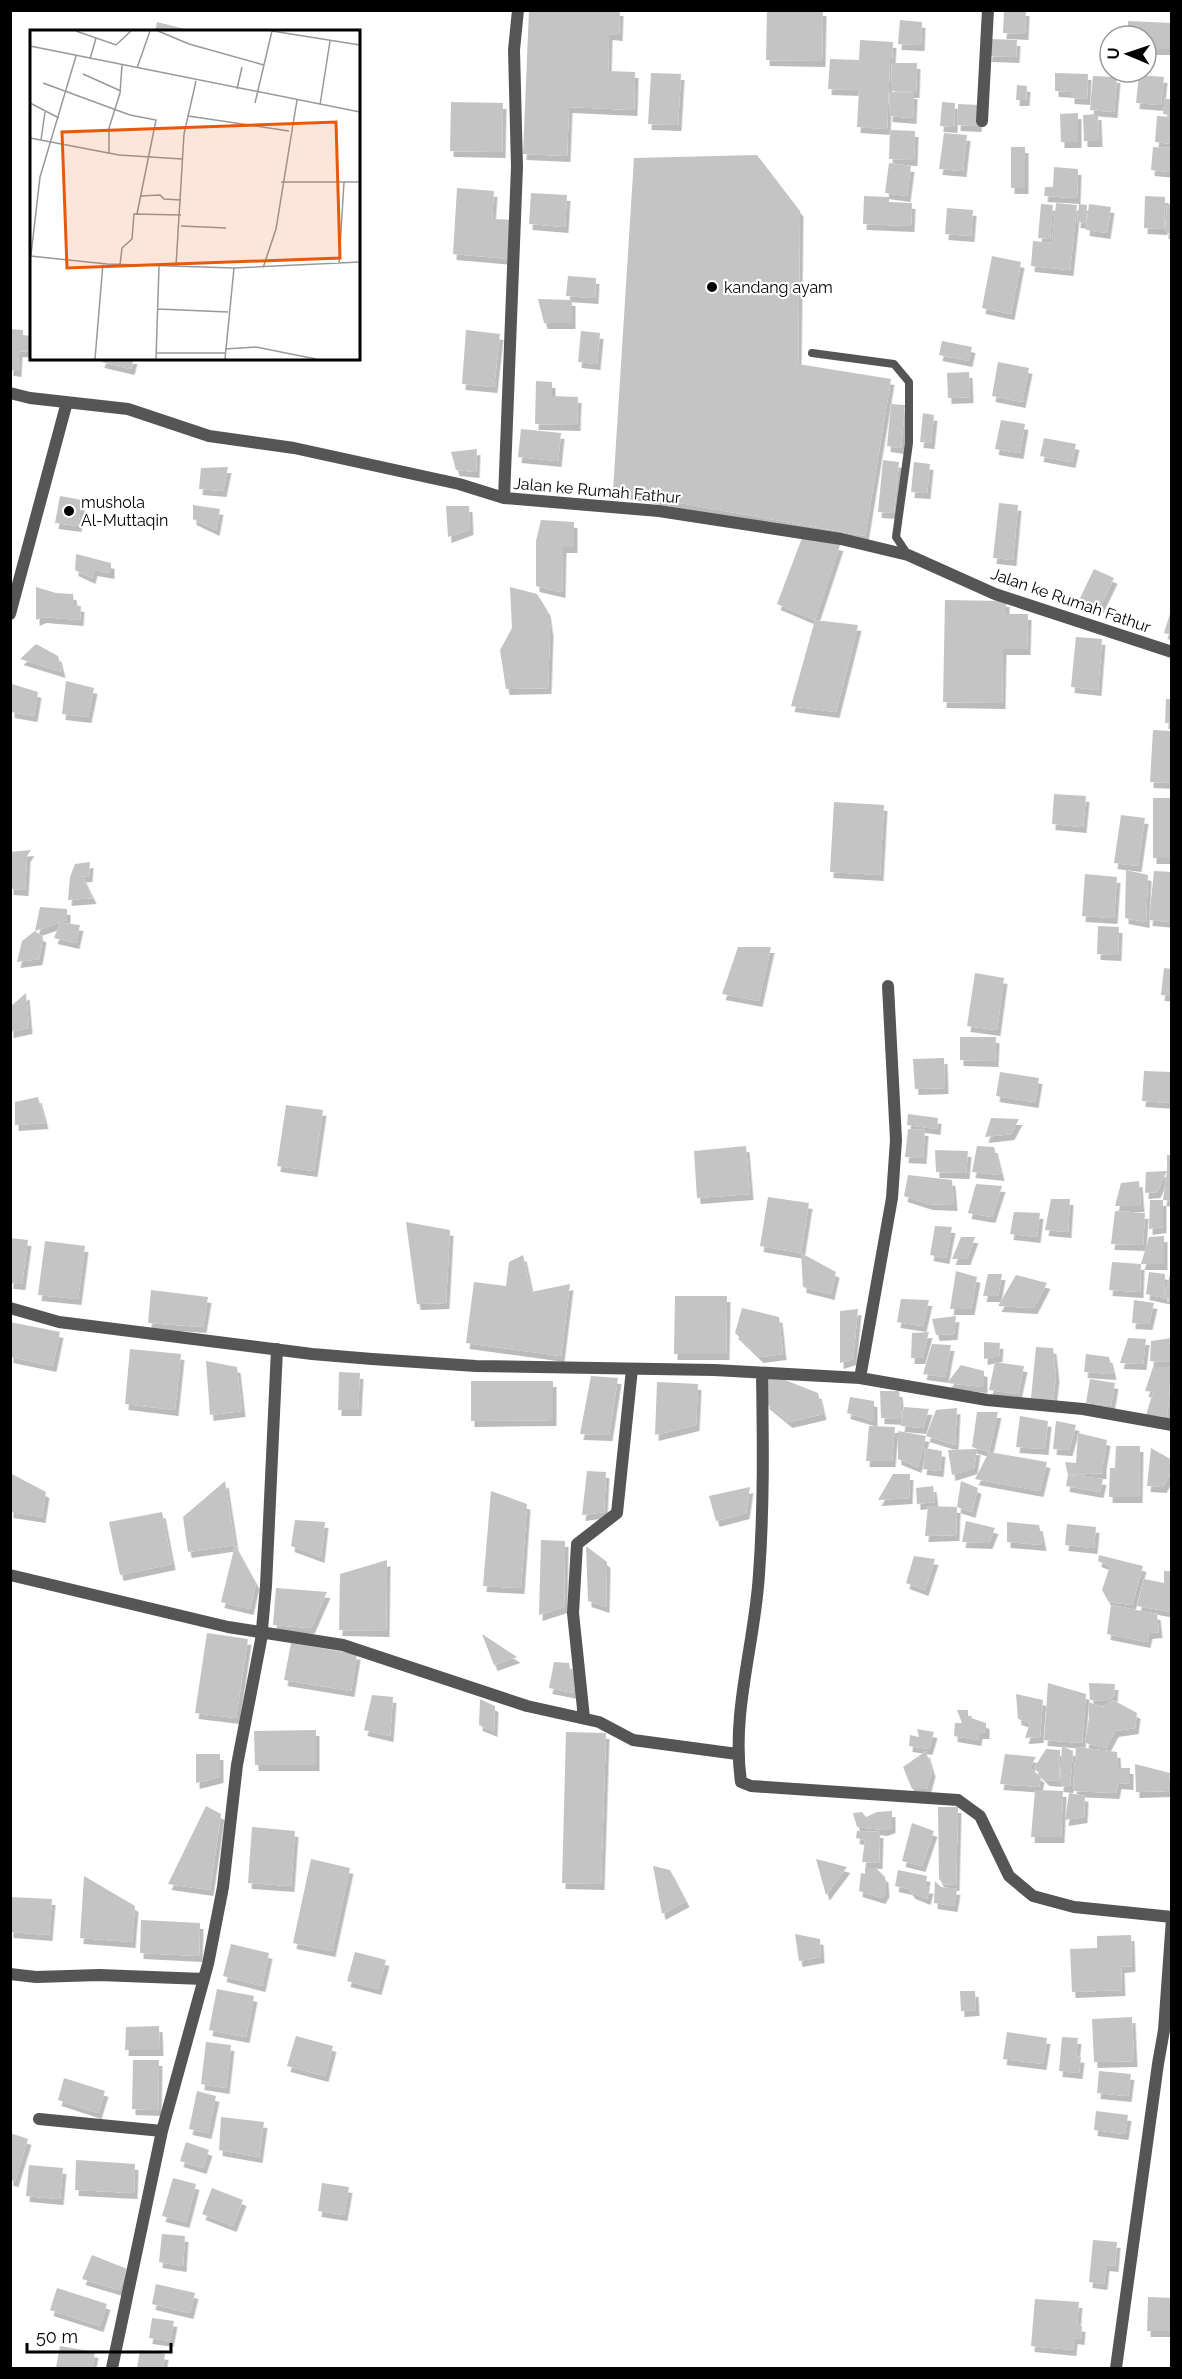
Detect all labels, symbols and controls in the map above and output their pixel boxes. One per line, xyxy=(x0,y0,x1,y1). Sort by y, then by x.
north arrow xyxy=(1098,24,1158,84)
inset map xyxy=(30,30,360,360)
text: U xyxy=(1104,47,1123,60)
place label: kandang ayam xyxy=(724,278,833,297)
marker: kandang ayam xyxy=(705,280,719,294)
street label: Jalan ke Rumah Fathur xyxy=(513,474,682,507)
place label: mushola Al-Muttaqin xyxy=(81,493,168,530)
marker: mushola Al-Muttaqin xyxy=(62,504,76,518)
street label: Jalan ke Rumah Fathur xyxy=(988,564,1154,637)
scale bar xyxy=(27,2316,171,2354)
text: 50 m xyxy=(36,2326,78,2347)

